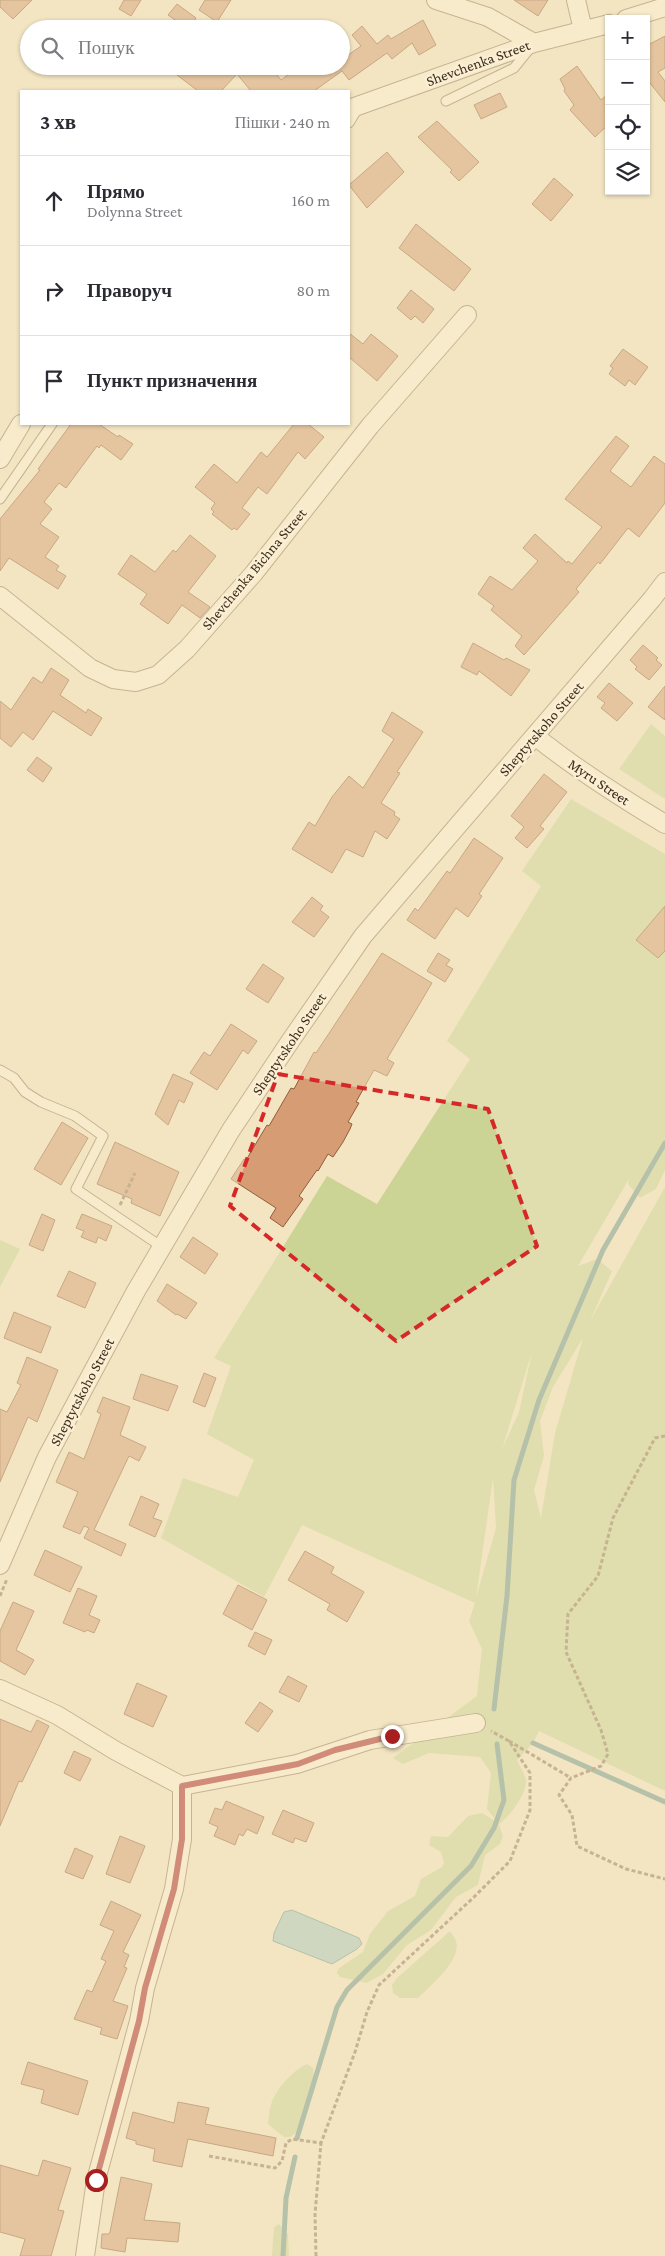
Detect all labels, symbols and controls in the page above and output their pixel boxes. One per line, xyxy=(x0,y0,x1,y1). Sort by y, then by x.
map controls xyxy=(605,15,650,195)
button: + xyxy=(605,15,650,60)
search box xyxy=(20,20,350,75)
icon: search xyxy=(38,34,66,62)
street label: Shevchenka Street xyxy=(424,36,533,89)
text: Пошук xyxy=(78,37,135,58)
button: − xyxy=(605,60,650,105)
button: locate xyxy=(605,105,650,150)
text: 3 хв xyxy=(40,110,76,134)
text: Пішки · 240 m xyxy=(235,114,330,131)
button: layers xyxy=(605,150,650,195)
text: Прямо xyxy=(87,181,145,202)
icon: ahead xyxy=(40,187,68,215)
text: 160 m xyxy=(292,192,330,209)
text: Dolynna Street xyxy=(87,203,182,220)
icon: right xyxy=(40,277,68,305)
text: Праворуч xyxy=(87,280,172,301)
text: 80 m xyxy=(296,282,330,299)
icon: arrive xyxy=(40,367,68,395)
text: Пункт призначення xyxy=(87,370,257,391)
street label: Shevchenka Bichna Street xyxy=(199,504,310,633)
street label: Sheptytskoho Street xyxy=(496,678,588,780)
street label: Myru Street xyxy=(565,756,634,810)
street label: Sheptytskoho Street xyxy=(249,989,331,1099)
street label: Sheptytskoho Street xyxy=(47,1334,119,1449)
route end xyxy=(381,1725,404,1748)
route start xyxy=(85,2169,108,2192)

